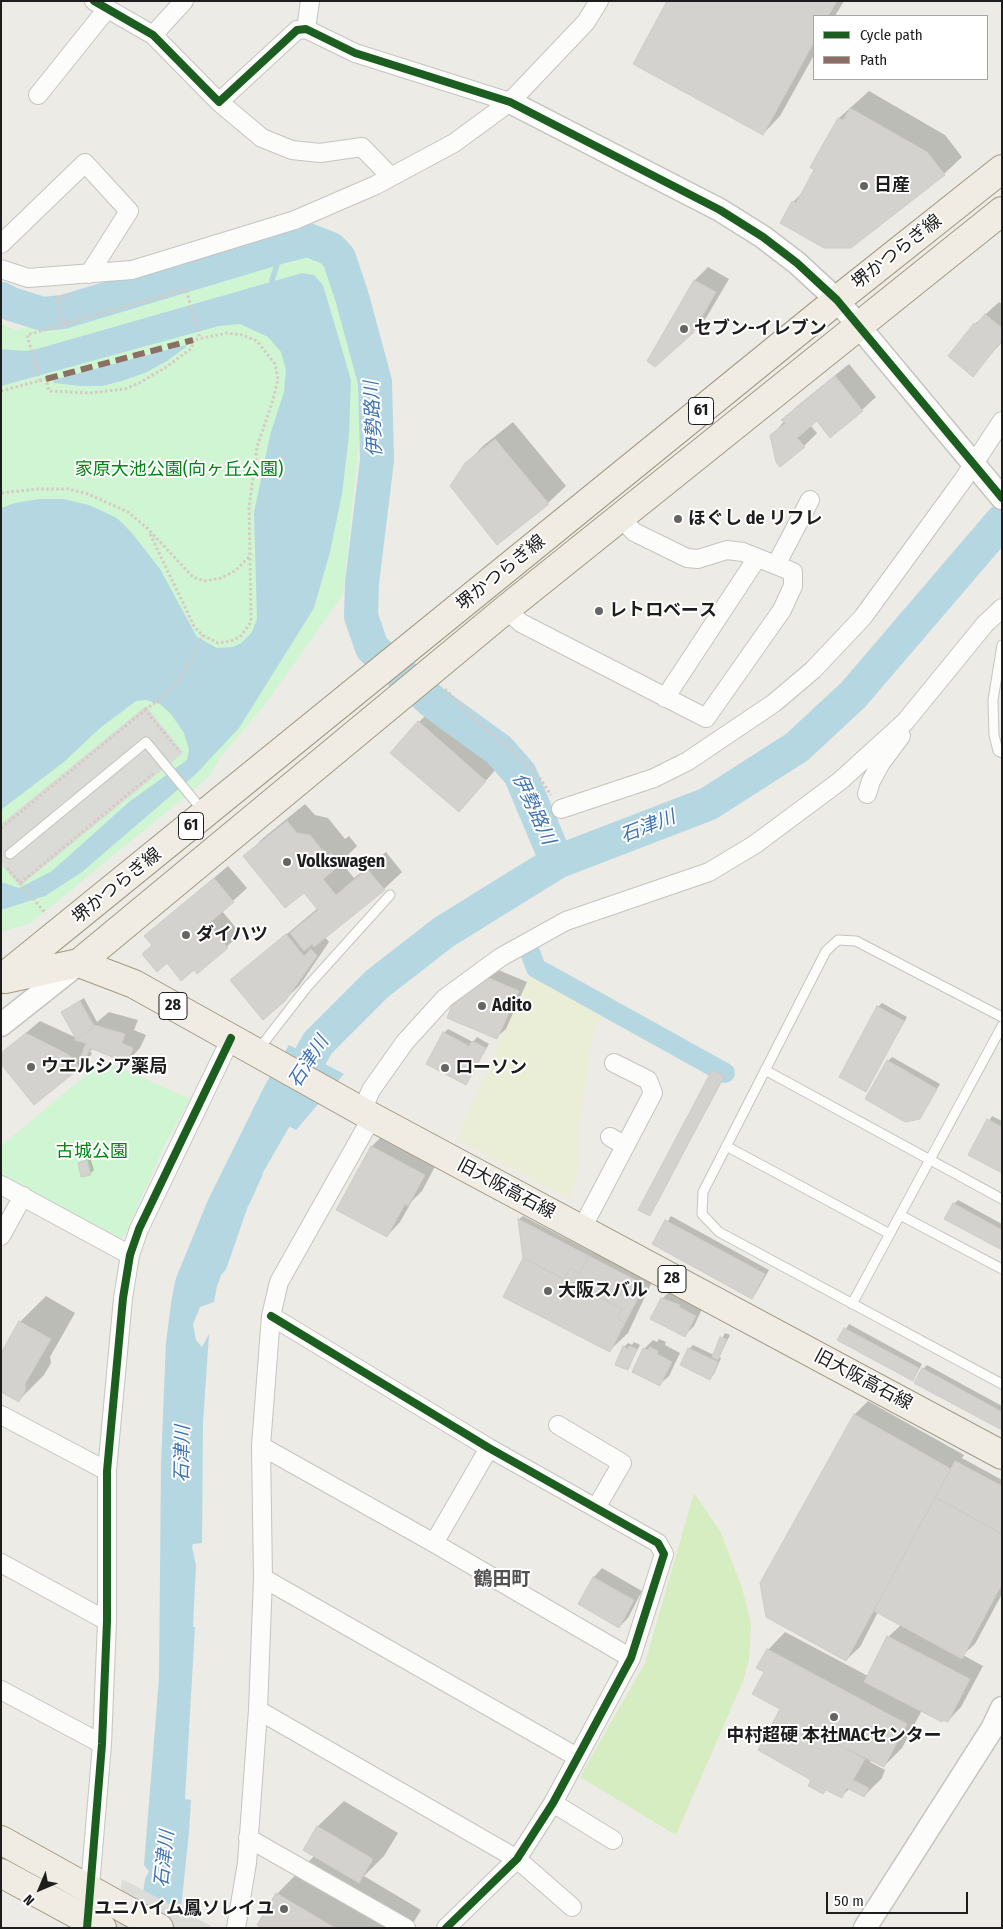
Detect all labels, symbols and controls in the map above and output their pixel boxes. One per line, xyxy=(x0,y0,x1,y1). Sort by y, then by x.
legend xyxy=(813,15,988,80)
text: Cycle path xyxy=(860,26,923,44)
text: Path xyxy=(860,51,887,69)
place label: 日産 xyxy=(874,175,910,197)
marker: 日産 xyxy=(858,180,870,192)
street label: 堺かつらぎ線 xyxy=(848,210,946,294)
place label: セブン-イレブン xyxy=(694,318,827,340)
marker: セブン-イレブン xyxy=(678,323,690,335)
water label: 伊勢路川 xyxy=(361,380,387,458)
road number: 61 xyxy=(688,398,714,424)
park label: 家原大池公園(向ヶ丘公園) xyxy=(75,459,283,481)
place label: ほぐし de リフレ xyxy=(688,508,822,530)
marker: ほぐし de リフレ xyxy=(672,513,684,525)
street label: 堺かつらぎ線 xyxy=(452,531,550,615)
place label: レトロベース xyxy=(609,600,717,622)
marker: レトロベース xyxy=(593,605,605,617)
water label: 伊勢路川 xyxy=(507,770,559,848)
water label: 石津川 xyxy=(617,806,679,848)
road number: 61 xyxy=(178,812,204,839)
street label: 堺かつらぎ線 xyxy=(68,844,166,928)
place label: Volkswagen xyxy=(297,851,385,873)
marker: Volkswagen xyxy=(281,856,293,868)
place label: ダイハツ xyxy=(196,924,268,946)
marker: ダイハツ xyxy=(180,929,192,941)
road number: 28 xyxy=(159,992,187,1019)
place label: Adito xyxy=(492,995,532,1017)
marker: Adito xyxy=(476,1000,488,1012)
water label: 石津川 xyxy=(284,1032,334,1092)
place label: ウエルシア薬局 xyxy=(41,1056,167,1078)
place label: ローソン xyxy=(455,1057,527,1079)
marker: ウエルシア薬局 xyxy=(25,1061,37,1073)
marker: ローソン xyxy=(439,1062,451,1074)
park label: 古城公園 xyxy=(56,1141,128,1163)
street label: 旧大阪高石線 xyxy=(453,1154,559,1224)
road number: 28 xyxy=(658,1266,686,1292)
place label: 大阪スバル xyxy=(558,1280,648,1302)
marker: 大阪スバル xyxy=(542,1285,554,1297)
street label: 旧大阪高石線 xyxy=(810,1345,916,1415)
water label: 石津川 xyxy=(171,1425,195,1483)
district label: 鶴田町 xyxy=(474,1569,530,1591)
marker: 中村超硬 本社MACセンター xyxy=(828,1711,840,1723)
place label: 中村超硬 本社MACセンター xyxy=(726,1725,942,1747)
water label: 石津川 xyxy=(151,1829,179,1889)
north arrow xyxy=(15,1864,65,1914)
scale bar xyxy=(828,1882,970,1914)
text: N xyxy=(20,1891,38,1909)
text: 50 m xyxy=(834,1892,864,1910)
place label: ユニハイム鳳ソレイユ xyxy=(94,1898,274,1920)
marker: ユニハイム鳳ソレイユ xyxy=(278,1903,290,1915)

